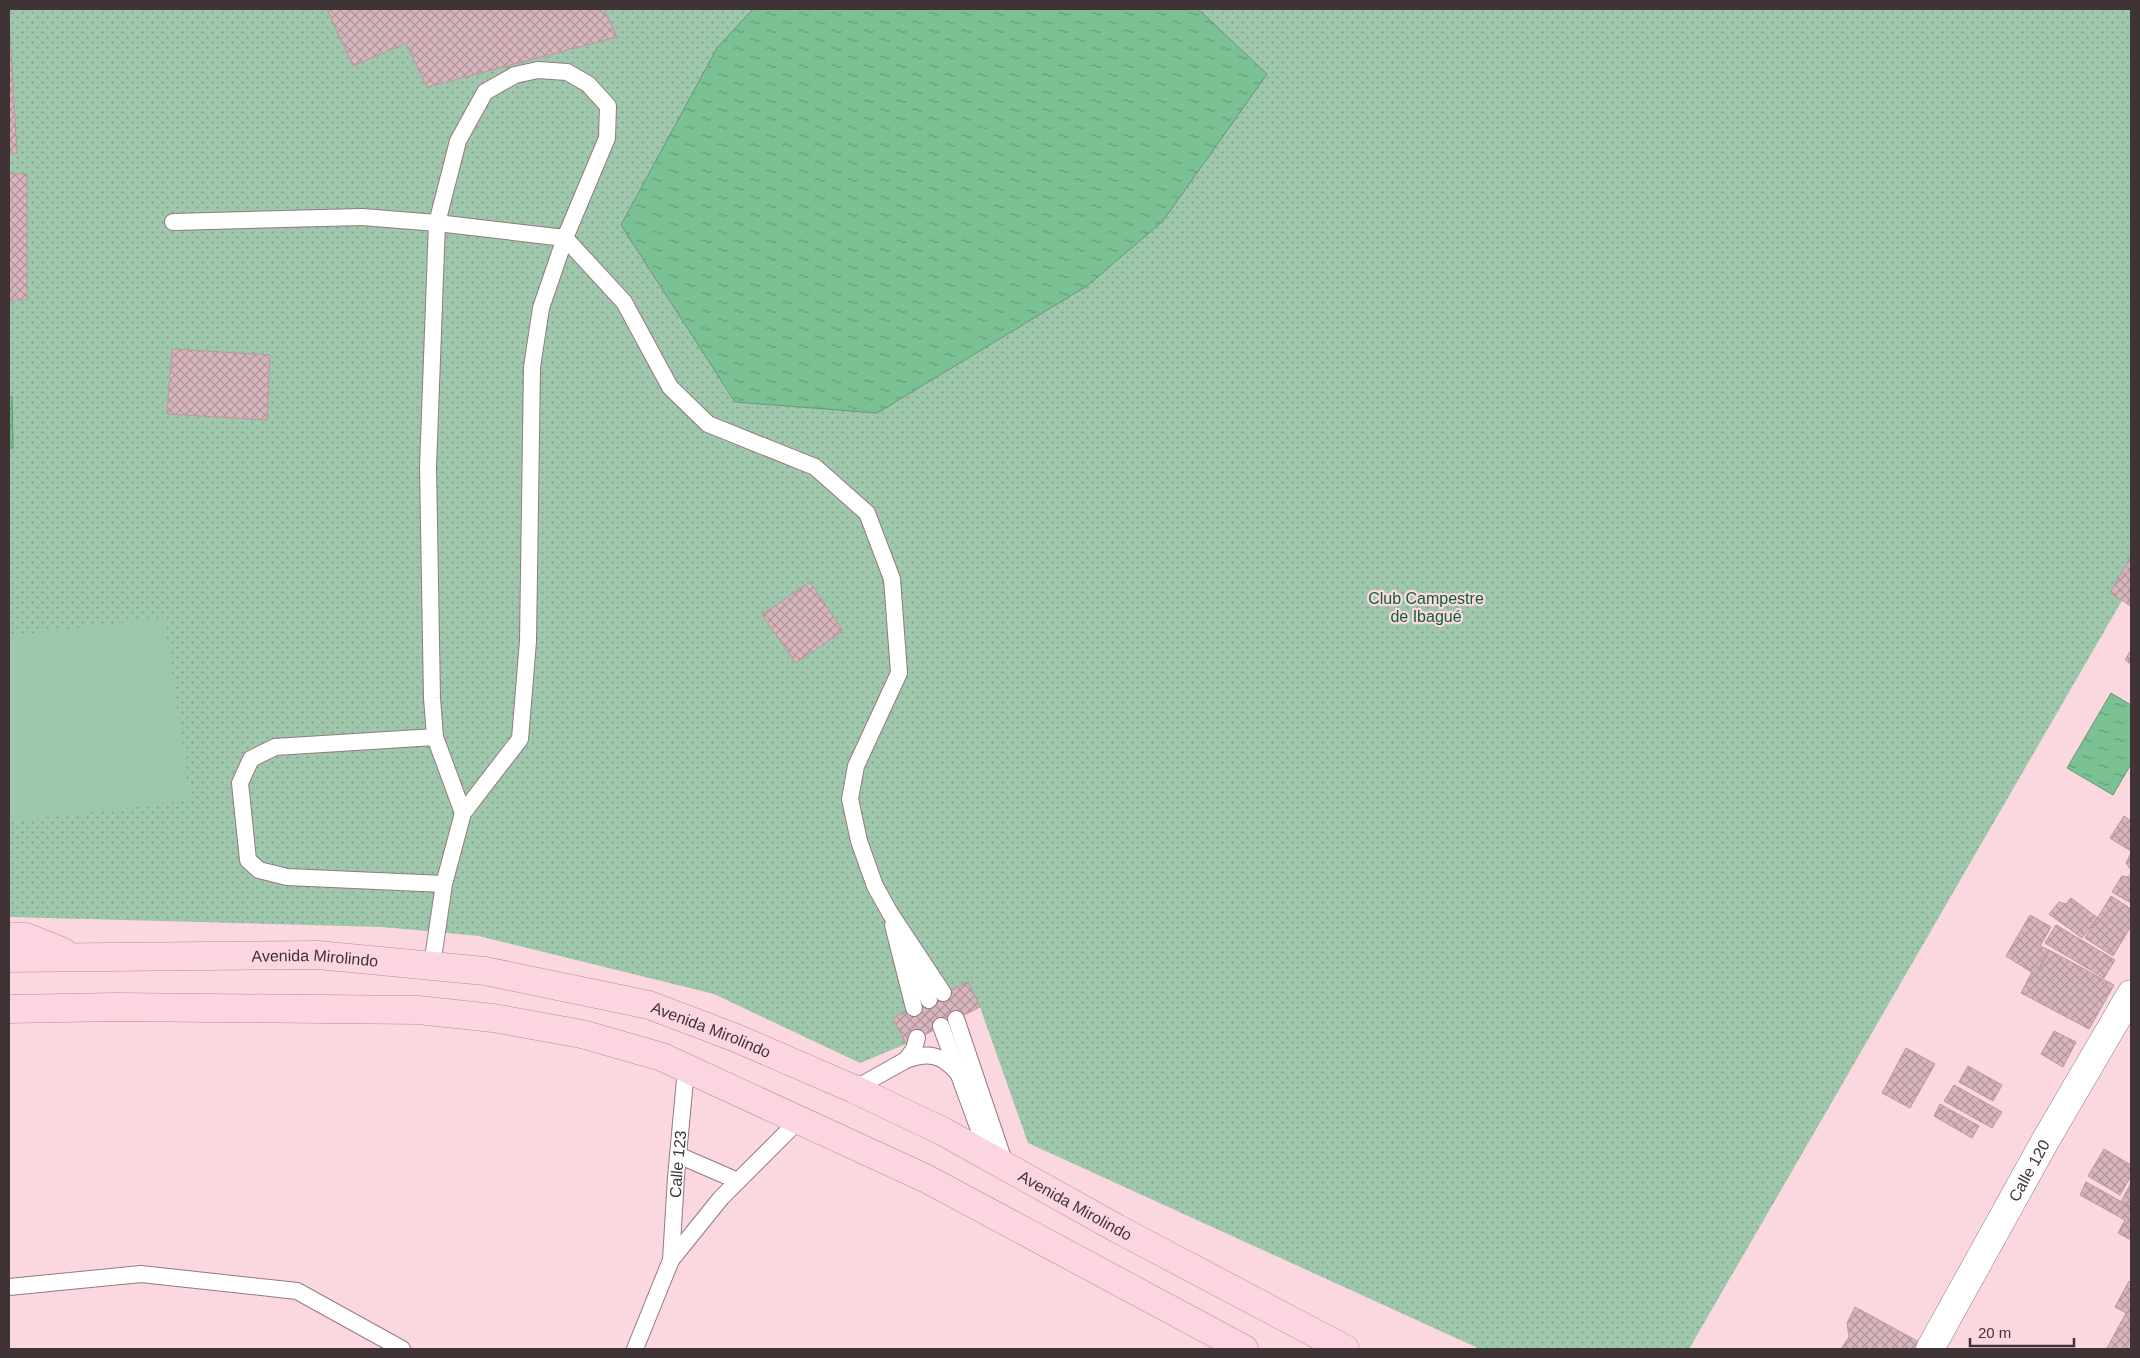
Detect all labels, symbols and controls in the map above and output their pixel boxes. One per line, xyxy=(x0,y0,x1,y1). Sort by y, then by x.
park label: Club Campestre de Ibagué xyxy=(1368,590,1484,625)
street label: Avenida Mirolindo xyxy=(251,946,379,969)
street label: Avenida Mirolindo xyxy=(649,998,774,1061)
street label: Calle 123 xyxy=(666,1130,689,1198)
street label: Calle 120 xyxy=(2005,1137,2053,1204)
street label: Avenida Mirolindo xyxy=(1016,1167,1135,1243)
scale bar xyxy=(1970,1316,2074,1348)
text: 20 m xyxy=(1978,1324,2011,1341)

